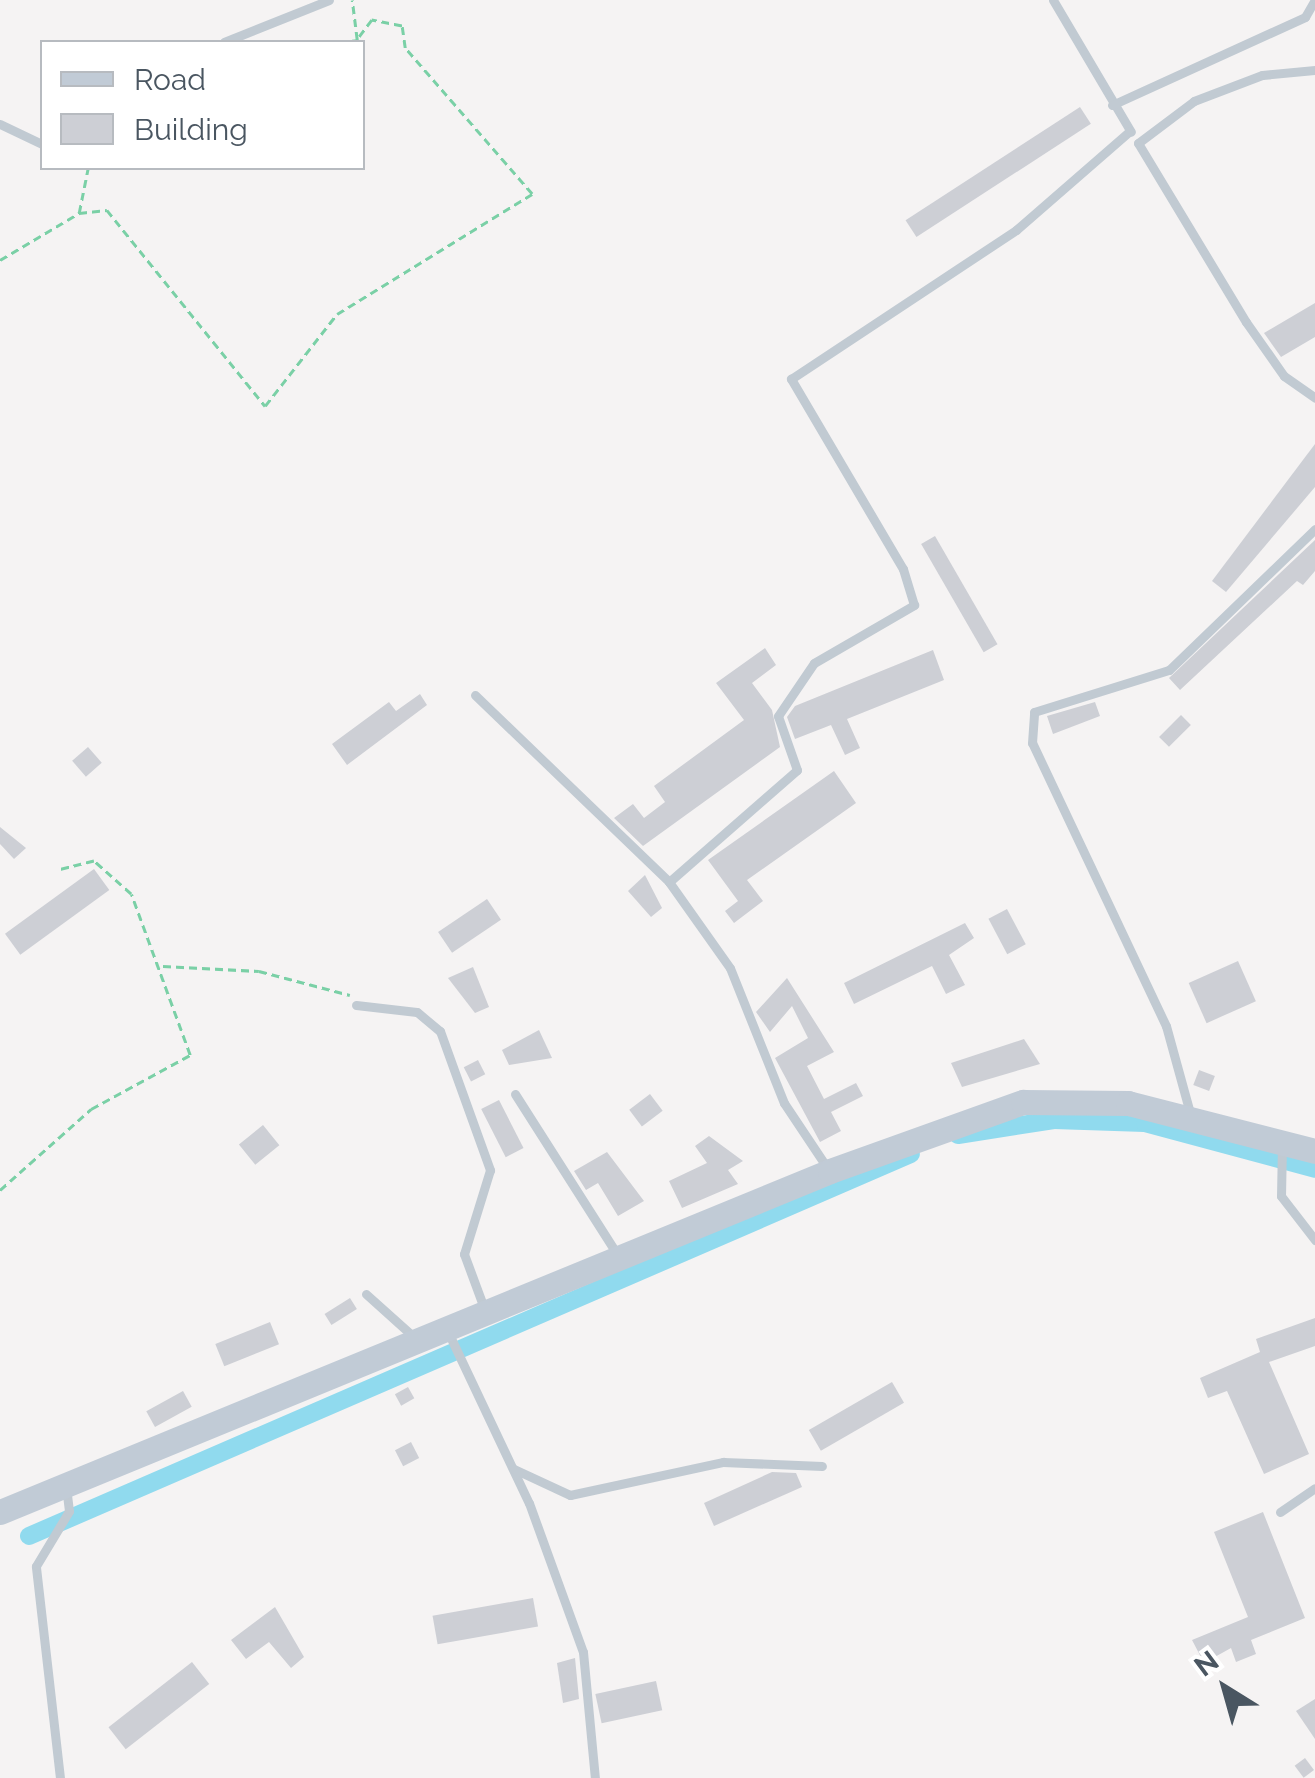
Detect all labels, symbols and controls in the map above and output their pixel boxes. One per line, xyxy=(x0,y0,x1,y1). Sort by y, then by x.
legend xyxy=(40,40,365,170)
text: Road xyxy=(134,62,206,97)
text: Building xyxy=(134,112,248,147)
north arrow xyxy=(1175,1638,1275,1738)
text: N xyxy=(1188,1644,1225,1683)

